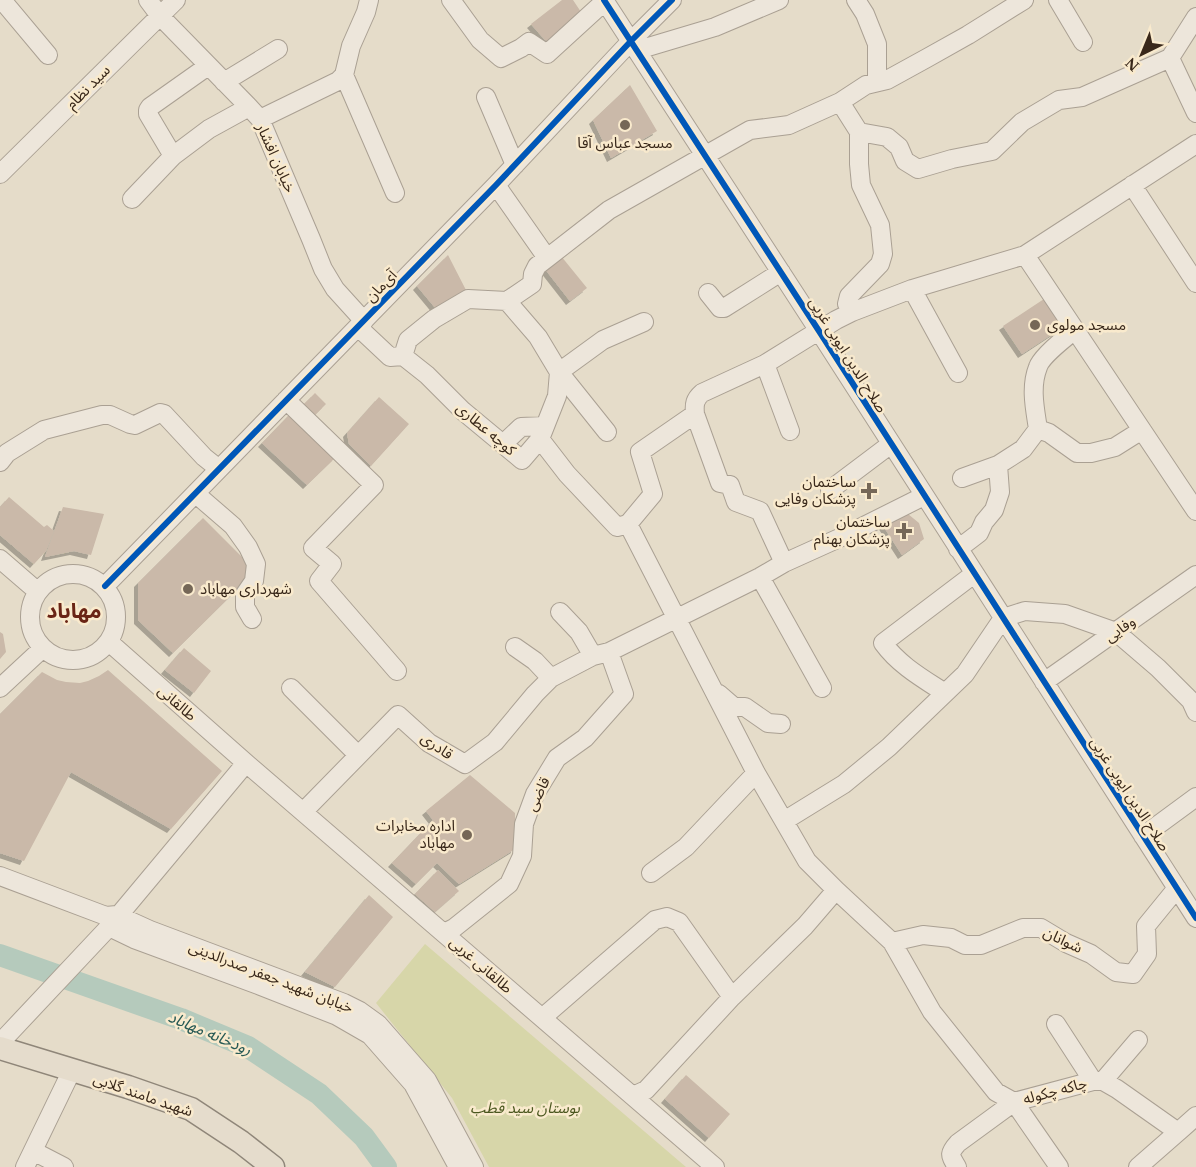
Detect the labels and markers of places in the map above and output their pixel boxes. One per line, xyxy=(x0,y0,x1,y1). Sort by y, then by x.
marker: مسجد عباس آقا xyxy=(618,118,632,132)
place label: مسجد عباس آقا xyxy=(577,135,673,152)
place label: مسجد مولوی xyxy=(1047,317,1126,334)
marker: مسجد مولوی xyxy=(1028,318,1042,332)
place label: ساختمان پزشکان وفایی xyxy=(775,474,856,509)
marker: ساختمان پزشکان وفایی xyxy=(860,482,878,500)
place label: ساختمان پزشکان بهنام xyxy=(814,514,890,550)
marker: ساختمان پزشکان بهنام xyxy=(895,522,913,540)
place label: شهرداری مهاباد xyxy=(200,581,292,598)
marker: شهرداری مهاباد xyxy=(181,582,195,596)
place label: اداره مخابرات مهاباد xyxy=(376,818,455,852)
marker: اداره مخابرات مهاباد xyxy=(460,828,474,842)

